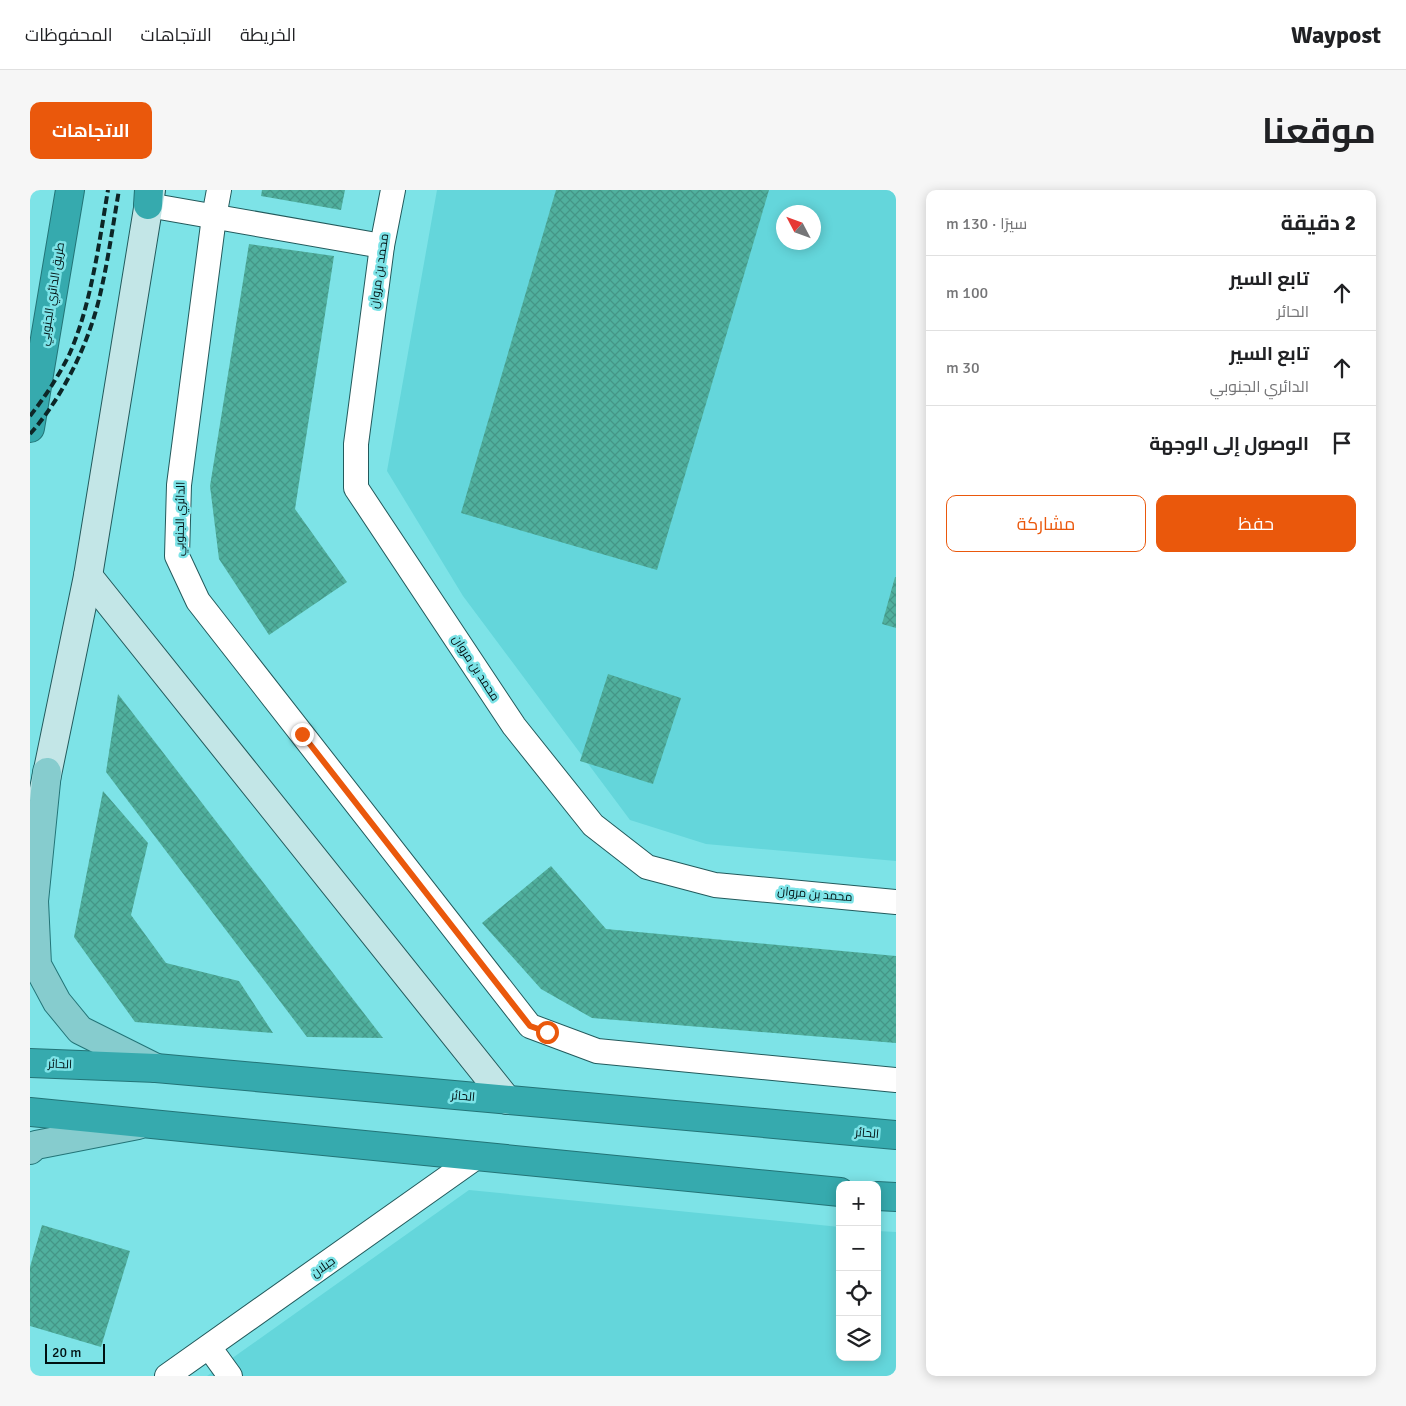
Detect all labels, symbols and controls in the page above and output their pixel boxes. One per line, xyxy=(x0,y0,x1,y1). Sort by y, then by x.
text: Waypost xyxy=(1291,20,1381,50)
text: المحفوظات xyxy=(25,24,113,46)
text: الاتجاهات xyxy=(141,24,212,46)
text: الخريطة xyxy=(240,24,296,46)
button: الاتجاهات xyxy=(30,102,152,159)
text: موقعنا xyxy=(1262,110,1376,153)
north arrow xyxy=(776,205,821,250)
text: 2 دقيقة xyxy=(1281,210,1356,236)
text: سيرًا · 130 m xyxy=(946,214,1027,234)
street label: محمد بن مروان xyxy=(367,233,392,309)
street label: طريق الدائري الجنوبي xyxy=(37,241,70,347)
text: تابع السير xyxy=(1229,267,1309,291)
icon: ahead xyxy=(1328,279,1356,307)
text: 100 m xyxy=(946,283,988,303)
text: الحائر xyxy=(1277,302,1309,322)
text: تابع السير xyxy=(1229,342,1309,366)
icon: ahead xyxy=(1328,354,1356,382)
text: 30 m xyxy=(946,358,980,378)
text: الدائري الجنوبي xyxy=(1210,377,1309,397)
icon: arrive xyxy=(1328,429,1356,457)
text: الوصول إلى الوجهة xyxy=(1149,432,1309,456)
street label: الدائري الجنوبي xyxy=(172,482,191,556)
button: مشاركة xyxy=(946,495,1146,552)
button: حفظ xyxy=(1156,495,1356,552)
street label: محمد بن مروان xyxy=(449,633,502,704)
route end xyxy=(291,723,314,746)
street label: محمد بن مروان xyxy=(777,884,853,905)
route start xyxy=(536,1021,559,1044)
street label: الحائر xyxy=(47,1057,72,1072)
street label: الحائر xyxy=(449,1088,476,1105)
street label: الحائر xyxy=(853,1125,880,1142)
map controls xyxy=(836,1181,881,1361)
button: + xyxy=(836,1181,881,1226)
button: − xyxy=(836,1226,881,1271)
street label: جبلان xyxy=(308,1254,338,1281)
button: locate xyxy=(836,1271,881,1316)
button: layers xyxy=(836,1316,881,1361)
scale bar xyxy=(45,1341,105,1364)
text: 20 m xyxy=(52,1344,81,1361)

